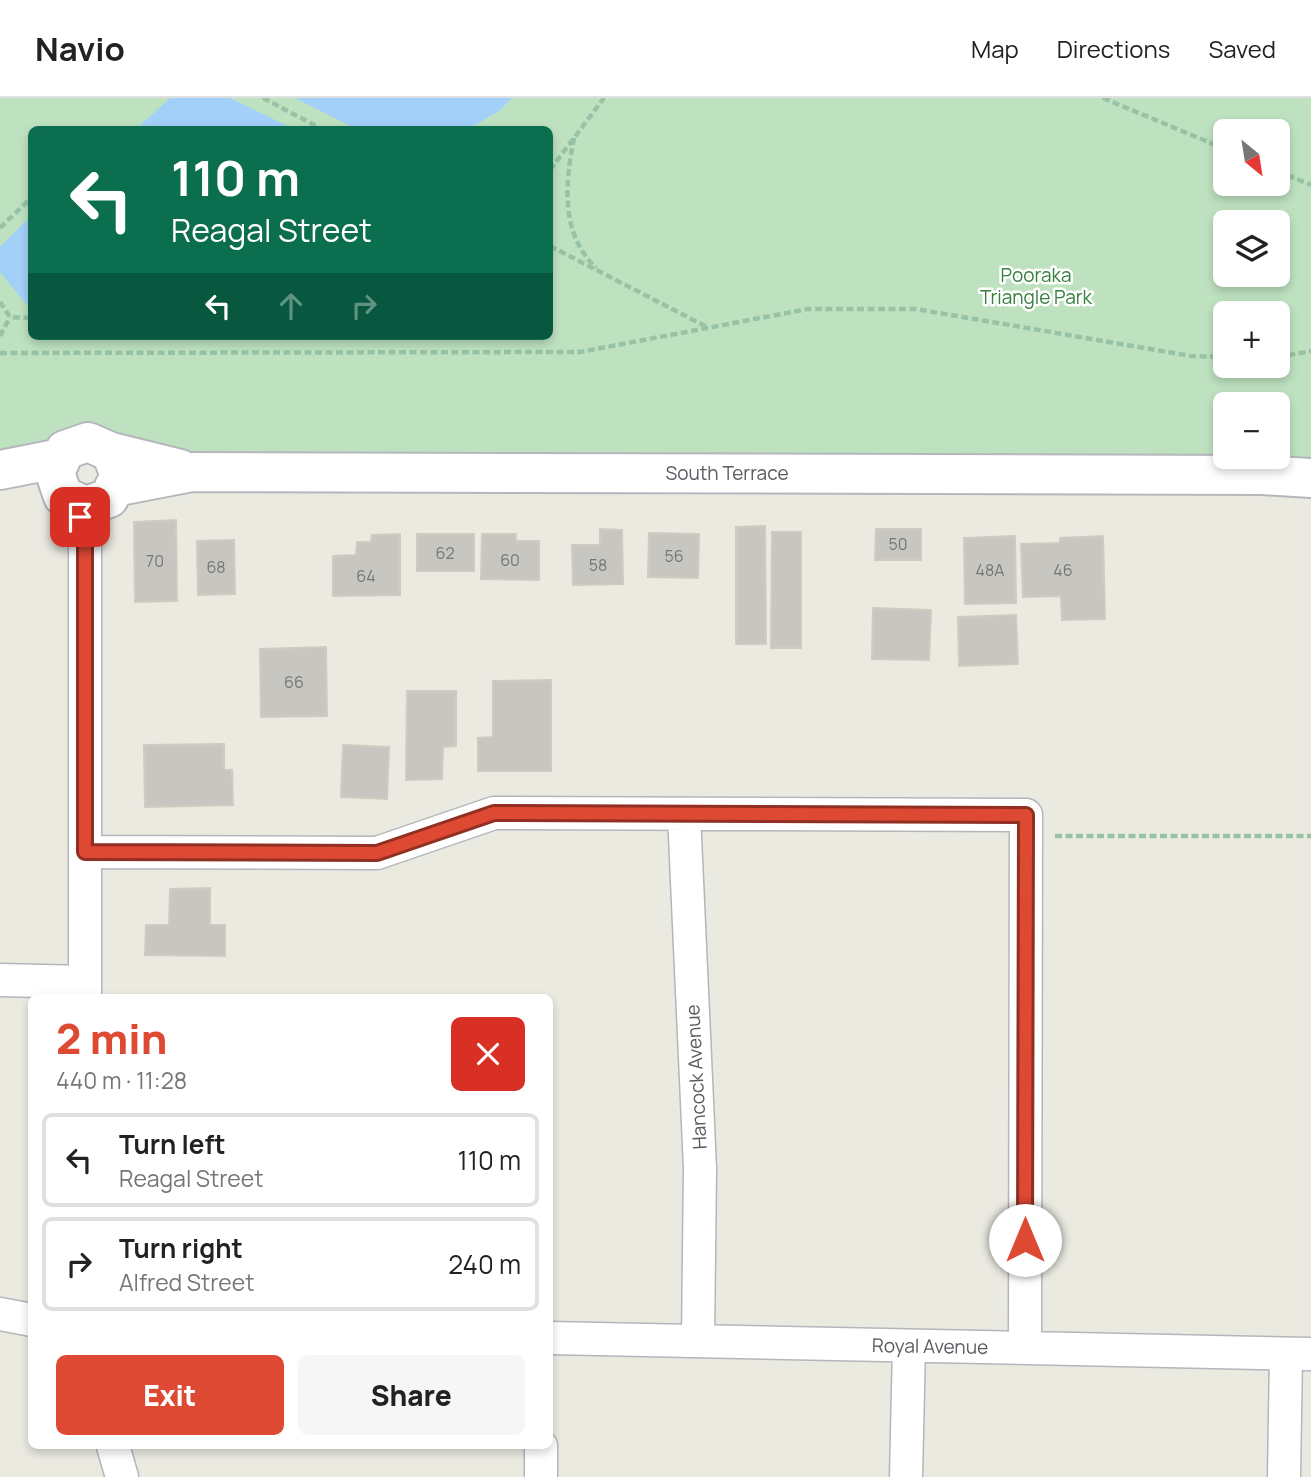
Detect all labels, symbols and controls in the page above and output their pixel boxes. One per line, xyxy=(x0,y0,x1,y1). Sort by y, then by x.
text: Navio xyxy=(35,26,125,71)
text: Map xyxy=(971,32,1019,65)
text: Directions xyxy=(1057,32,1170,65)
text: Saved xyxy=(1208,32,1276,65)
north arrow xyxy=(1213,119,1290,196)
map controls xyxy=(1213,119,1290,469)
text: 110 m xyxy=(171,144,300,211)
icon: left xyxy=(56,154,147,245)
text: Reagal Street xyxy=(171,208,372,252)
button: layers xyxy=(1213,210,1290,287)
park label: Pooraka Triangle Park xyxy=(980,262,1093,310)
icon: left xyxy=(199,287,237,325)
icon: ahead xyxy=(272,287,310,325)
icon: right xyxy=(345,287,383,325)
button: + xyxy=(1213,301,1290,378)
button: − xyxy=(1213,392,1290,469)
street label: South Terrace xyxy=(665,460,789,486)
pin xyxy=(50,487,110,547)
icon: arrive xyxy=(61,498,99,536)
house number: 50 xyxy=(889,533,908,555)
house number: 62 xyxy=(435,542,455,564)
house number: 56 xyxy=(664,545,684,567)
house number: 60 xyxy=(500,549,520,571)
house number: 70 xyxy=(146,550,164,572)
house number: 58 xyxy=(589,554,607,576)
house number: 68 xyxy=(206,556,226,578)
house number: 48A xyxy=(976,559,1004,581)
house number: 46 xyxy=(1053,559,1073,581)
house number: 64 xyxy=(356,565,376,587)
house number: 66 xyxy=(284,671,304,693)
street label: Hancock Avenue xyxy=(679,1004,713,1150)
text: 2 min xyxy=(56,1009,167,1067)
button: close xyxy=(451,1017,525,1091)
text: 440 m · 11:28 xyxy=(56,1064,187,1096)
text: Turn left xyxy=(119,1126,226,1162)
icon: left xyxy=(60,1141,98,1179)
text: 110 m xyxy=(458,1142,521,1178)
text: Reagal Street xyxy=(119,1162,263,1194)
position arrow xyxy=(988,1203,1062,1277)
text: Turn right xyxy=(119,1230,243,1266)
icon: right xyxy=(60,1245,98,1283)
text: 240 m xyxy=(448,1246,521,1282)
text: Alfred Street xyxy=(119,1266,254,1298)
street label: Royal Avenue xyxy=(872,1332,988,1360)
button: Exit xyxy=(56,1355,284,1435)
button: Share xyxy=(298,1355,525,1435)

